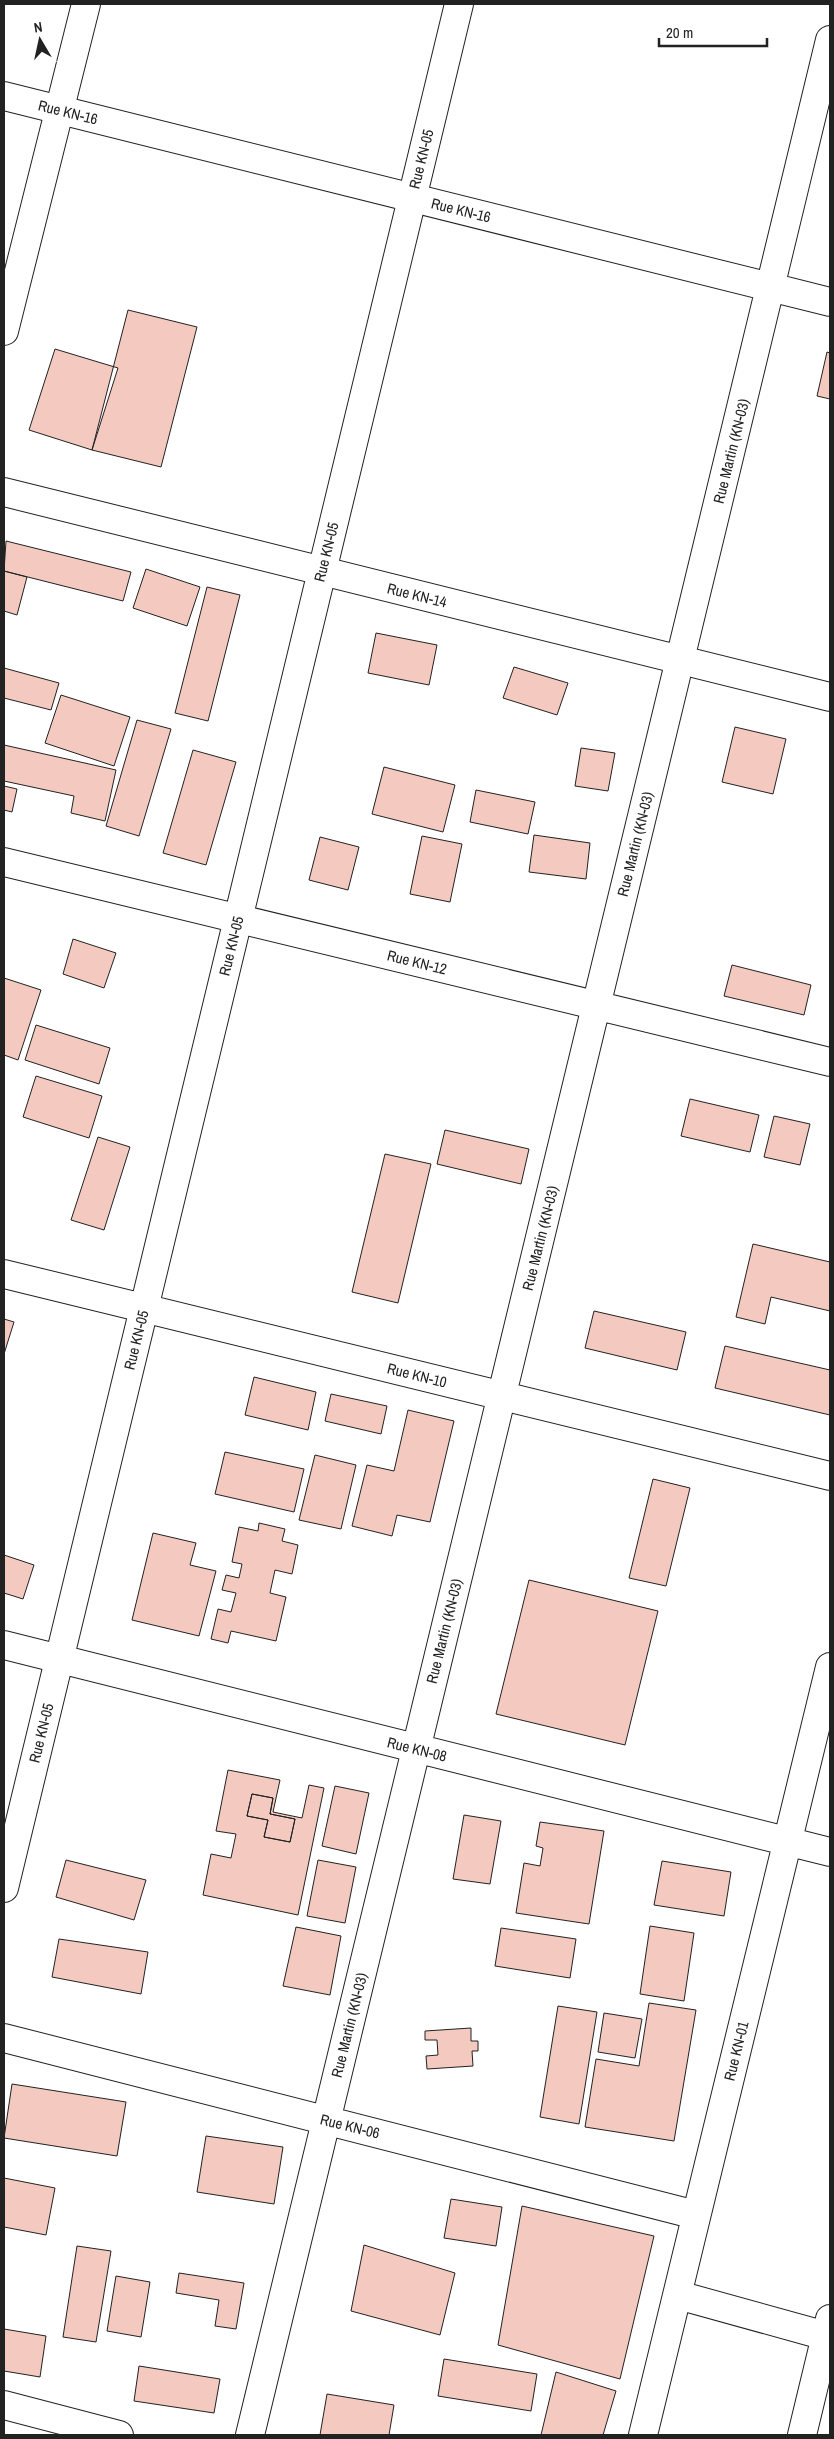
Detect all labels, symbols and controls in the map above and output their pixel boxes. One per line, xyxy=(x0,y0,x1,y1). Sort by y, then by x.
north arrow xyxy=(15,15,65,65)
scale bar xyxy=(659,15,766,47)
text: N xyxy=(32,18,43,37)
text: 20 m xyxy=(666,22,693,43)
street label: Rue KN-16 xyxy=(36,94,100,130)
street label: Rue KN-05 xyxy=(403,127,439,191)
street label: Rue KN-16 xyxy=(429,192,493,228)
street label: Rue Martin (KN-03) xyxy=(708,396,754,506)
street label: Rue KN-05 xyxy=(308,520,344,584)
street label: Rue KN-14 xyxy=(385,577,449,613)
street label: Rue Martin (KN-03) xyxy=(612,789,658,899)
street label: Rue KN-05 xyxy=(213,914,249,978)
street label: Rue KN-12 xyxy=(385,944,449,980)
street label: Rue Martin (KN-03) xyxy=(517,1183,563,1293)
street label: Rue KN-05 xyxy=(118,1308,154,1372)
street label: Rue KN-10 xyxy=(385,1357,449,1393)
street label: Rue Martin (KN-03) xyxy=(421,1576,467,1686)
street label: Rue KN-05 xyxy=(23,1701,59,1765)
street label: Rue KN-08 xyxy=(385,1731,449,1767)
street label: Rue Martin (KN-03) xyxy=(326,1970,372,2080)
street label: Rue KN-01 xyxy=(718,2019,754,2083)
street label: Rue KN-06 xyxy=(318,2108,382,2144)

